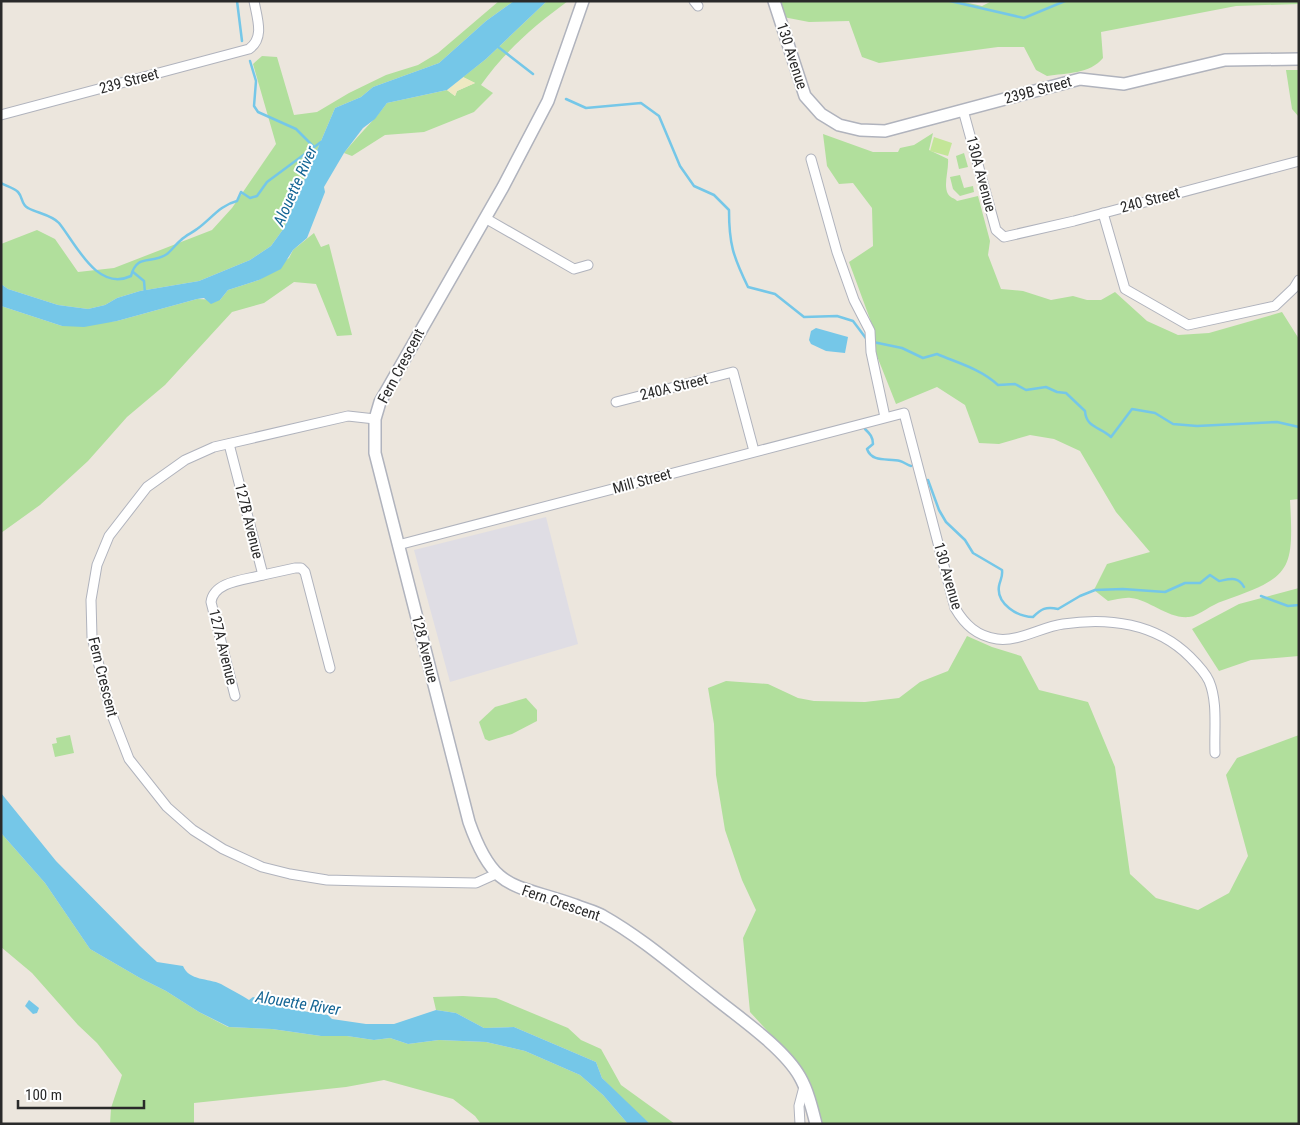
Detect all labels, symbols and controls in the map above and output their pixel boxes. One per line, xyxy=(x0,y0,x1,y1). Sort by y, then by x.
street label: 130 Avenue xyxy=(773,20,811,92)
street label: 239 Street xyxy=(97,64,161,98)
street label: 239B Street xyxy=(1002,72,1074,108)
street label: 130A Avenue xyxy=(962,134,1000,214)
water label: Alouette River xyxy=(269,142,322,230)
street label: 240 Street xyxy=(1118,183,1182,217)
street label: Fern Crescent xyxy=(374,326,428,406)
street label: 240A Street xyxy=(638,370,710,404)
street label: Mill Street xyxy=(611,465,673,497)
street label: 127B Avenue xyxy=(231,481,267,561)
street label: 130 Avenue xyxy=(930,540,966,612)
street label: 127A Avenue xyxy=(205,607,241,687)
street label: 128 Avenue xyxy=(408,613,442,685)
street label: Fern Crescent xyxy=(84,635,122,719)
street label: Fern Crescent xyxy=(519,881,603,925)
water label: Alouette River xyxy=(253,987,343,1019)
scale bar xyxy=(18,1078,144,1110)
text: 100 m xyxy=(25,1086,62,1104)

